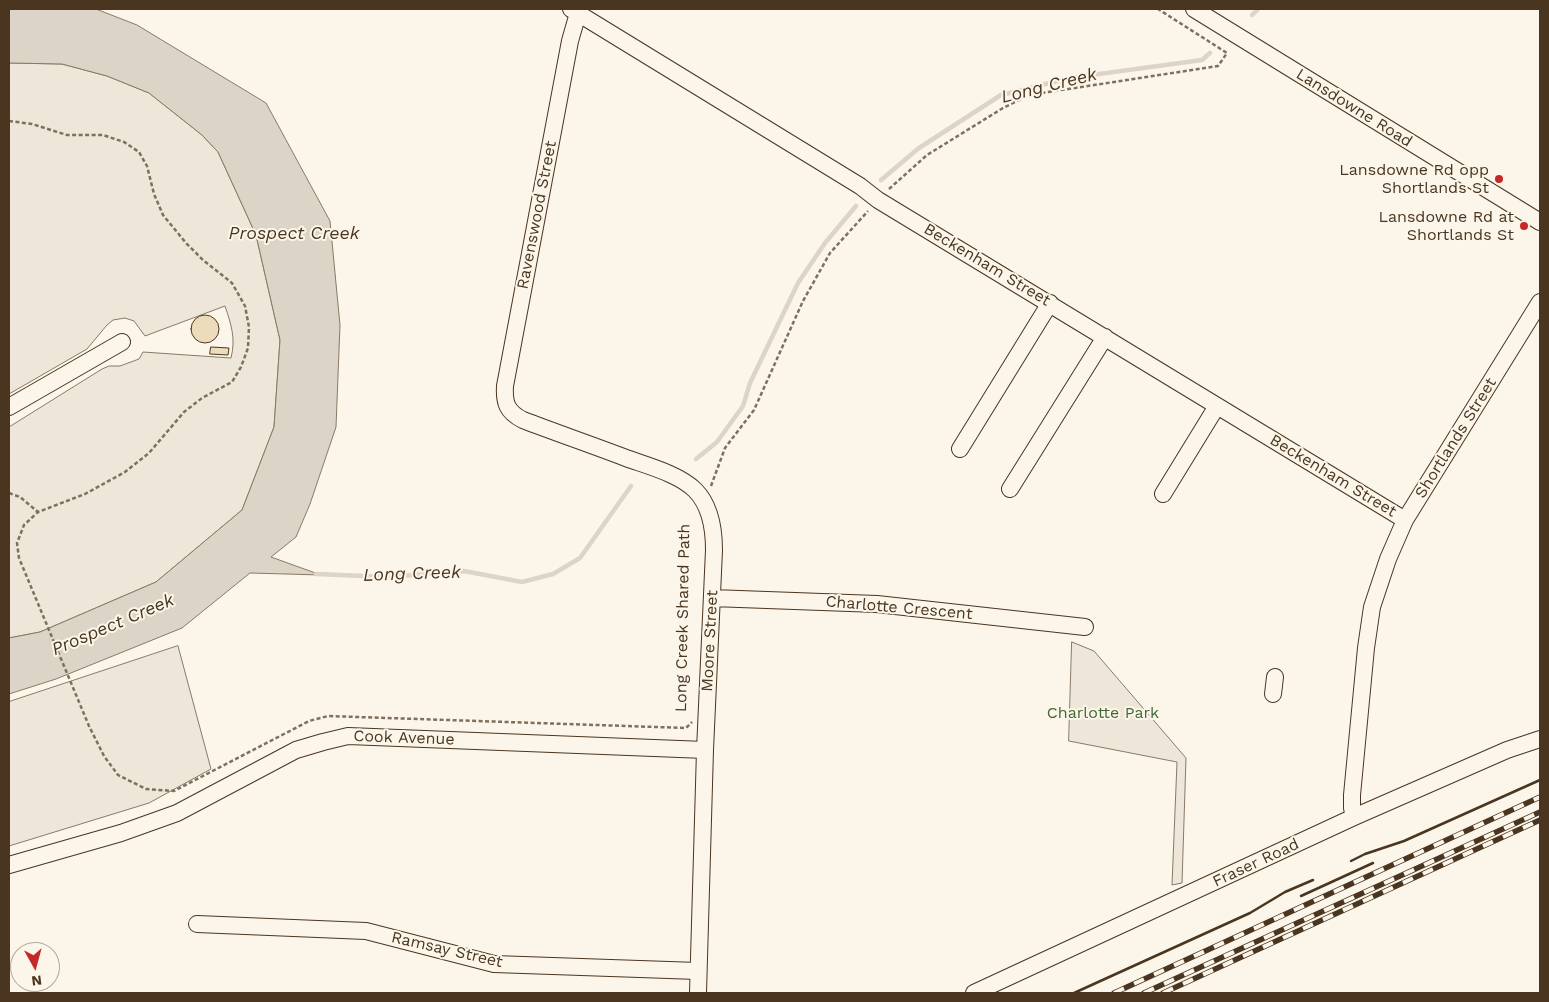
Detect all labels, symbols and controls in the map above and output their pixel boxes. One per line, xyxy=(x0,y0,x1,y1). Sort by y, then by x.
water label: Long Creek xyxy=(999,64,1099,108)
street label: Lansdowne Road xyxy=(1292,65,1416,151)
street label: Ravenswood Street xyxy=(513,139,561,291)
place label: Lansdowne Rd opp Shortlands St xyxy=(1339,160,1489,198)
marker: Lansdowne Rd opp Shortlands St xyxy=(1493,173,1505,185)
place label: Lansdowne Rd at Shortlands St xyxy=(1378,207,1514,245)
street label: Beckenham Street xyxy=(920,220,1054,310)
marker: Lansdowne Rd at Shortlands St xyxy=(1518,220,1530,232)
water label: Prospect Creek xyxy=(228,223,360,245)
street label: Shortlands Street xyxy=(1411,374,1501,502)
street label: Beckenham Street xyxy=(1266,431,1400,521)
street label: Long Creek Shared Path xyxy=(672,524,694,712)
water label: Long Creek xyxy=(363,561,461,587)
water label: Prospect Creek xyxy=(48,589,178,661)
street label: Moore Street xyxy=(698,590,722,692)
street label: Charlotte Crescent xyxy=(825,592,973,624)
park label: Charlotte Park xyxy=(1047,703,1159,723)
street label: Cook Avenue xyxy=(353,727,455,749)
street label: Fraser Road xyxy=(1210,835,1302,891)
street label: Ramsay Street xyxy=(389,928,505,972)
north arrow xyxy=(10,942,60,992)
text: N xyxy=(31,972,43,989)

